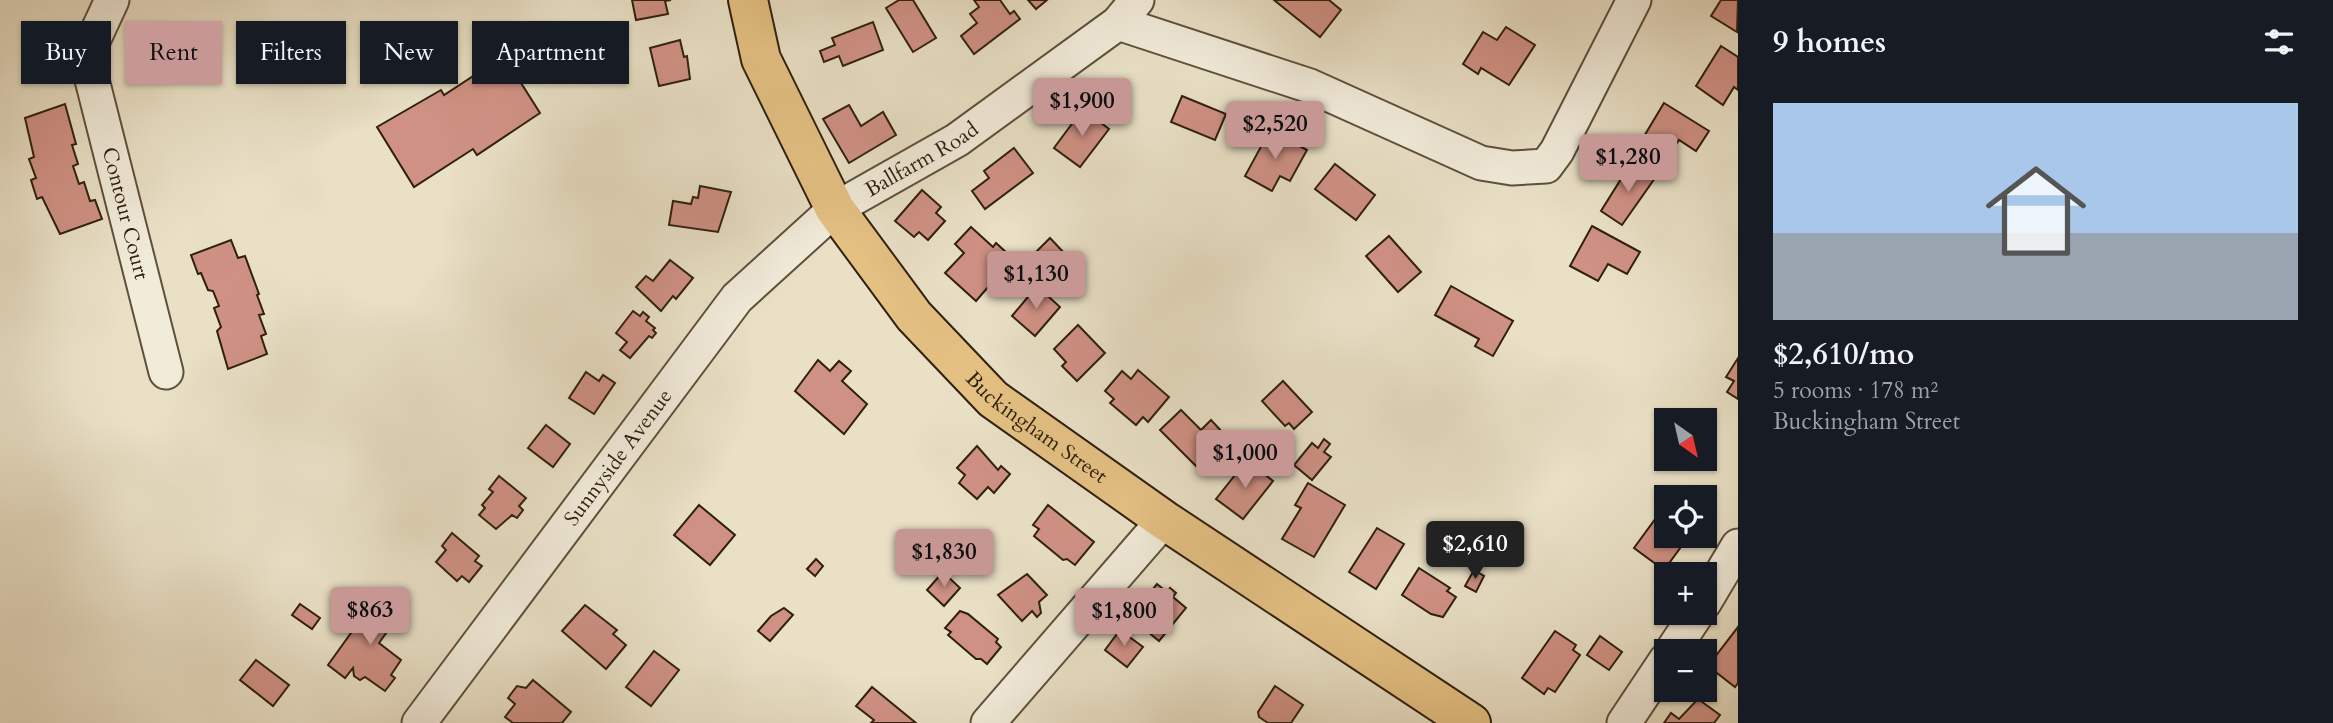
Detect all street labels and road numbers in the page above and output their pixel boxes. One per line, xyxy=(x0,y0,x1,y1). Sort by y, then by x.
street label: Ballfarm Road xyxy=(860,115,984,204)
street label: Contour Court xyxy=(95,144,156,283)
street label: Buckingham Street xyxy=(959,365,1113,491)
street label: Sunnyside Avenue xyxy=(557,383,679,532)

